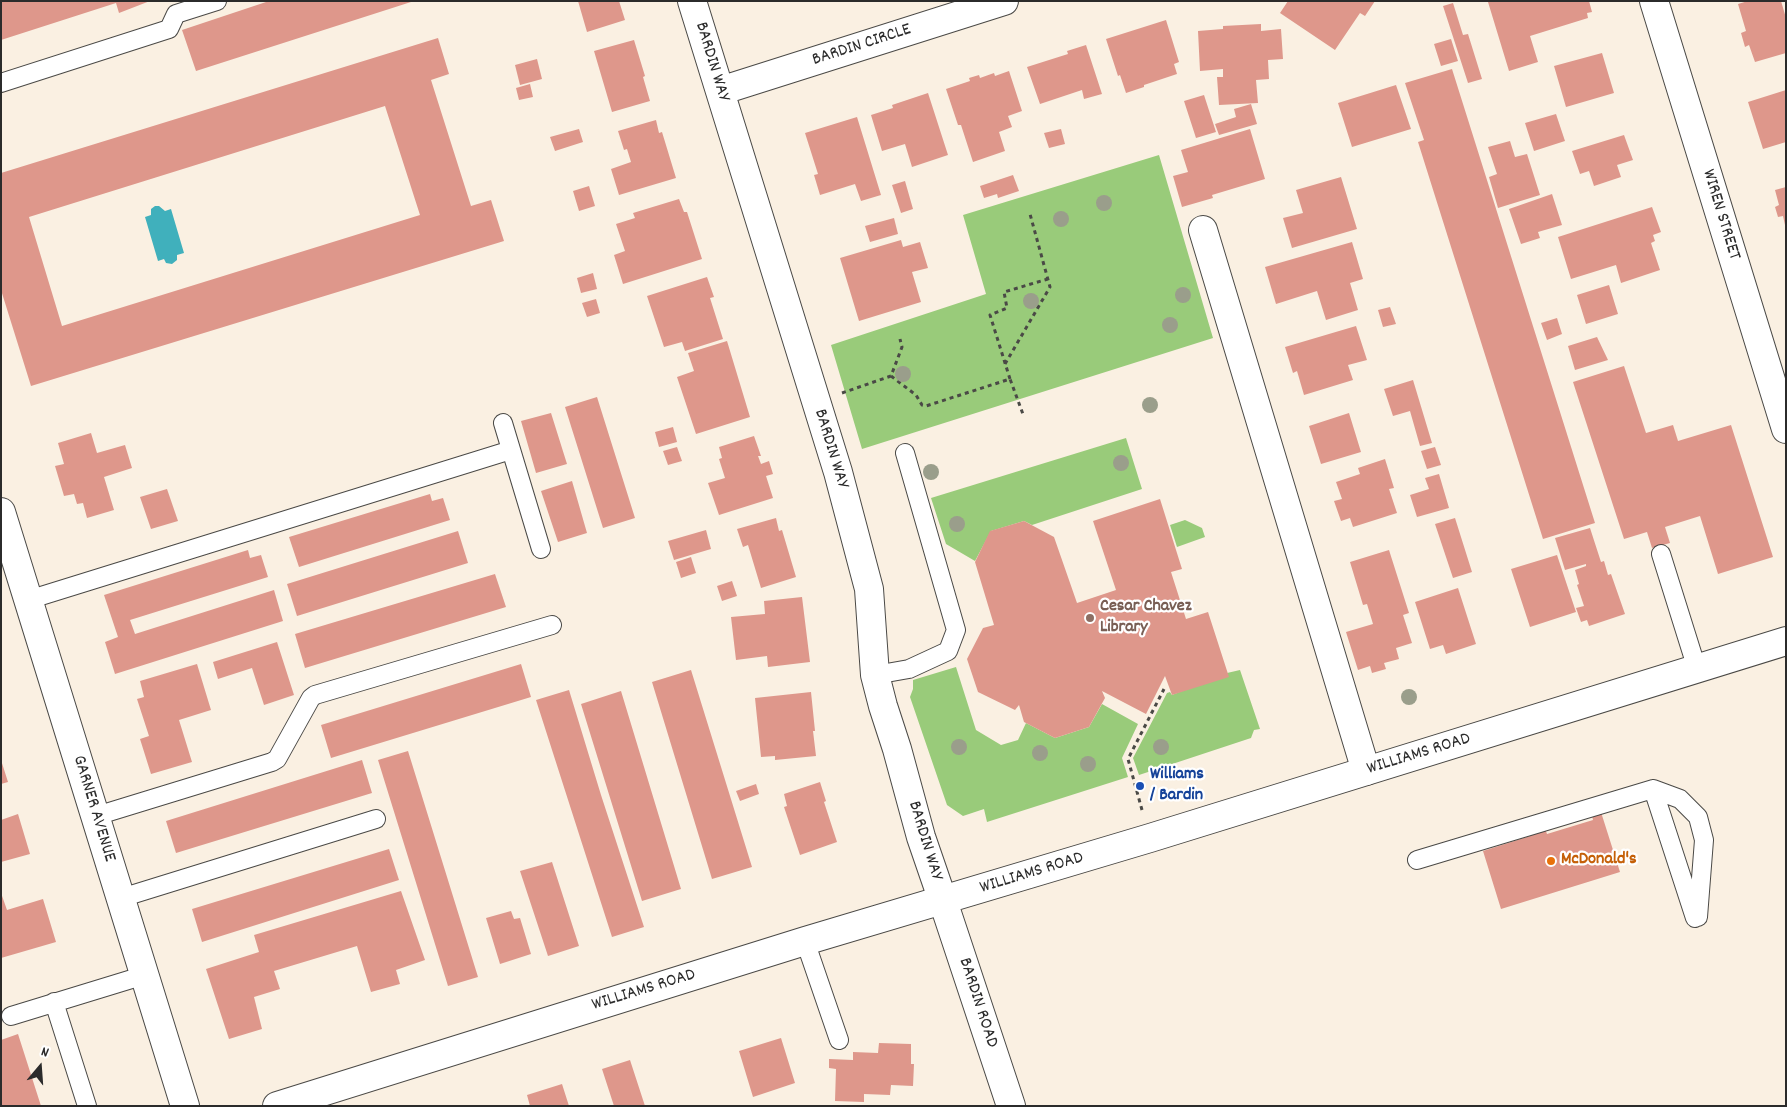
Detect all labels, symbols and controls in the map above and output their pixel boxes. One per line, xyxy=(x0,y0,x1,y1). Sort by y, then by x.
street label: BARDIN WAY xyxy=(689,20,733,104)
street label: BARDIN CIRCLE xyxy=(810,20,914,72)
street label: WIREN STREET xyxy=(1696,167,1744,263)
street label: BARDIN WAY xyxy=(808,407,852,491)
place label: Cesar Chavez Library xyxy=(1100,597,1191,640)
marker: Cesar Chavez Library xyxy=(1084,612,1096,624)
street label: WILLIAMS ROAD xyxy=(1365,729,1473,781)
street label: GARNER AVENUE xyxy=(67,753,119,865)
place label: Williams / Bardin xyxy=(1150,765,1204,808)
marker: Williams / Bardin xyxy=(1134,780,1146,792)
street label: BARDIN WAY xyxy=(902,799,946,883)
street label: WILLIAMS ROAD xyxy=(978,848,1086,900)
place label: McDonald's xyxy=(1561,850,1637,872)
marker: McDonald's xyxy=(1545,855,1557,867)
street label: BARDIN ROAD xyxy=(952,955,1002,1051)
street label: WILLIAMS ROAD xyxy=(590,965,698,1017)
north arrow xyxy=(15,1042,65,1092)
text: N xyxy=(38,1042,51,1063)

